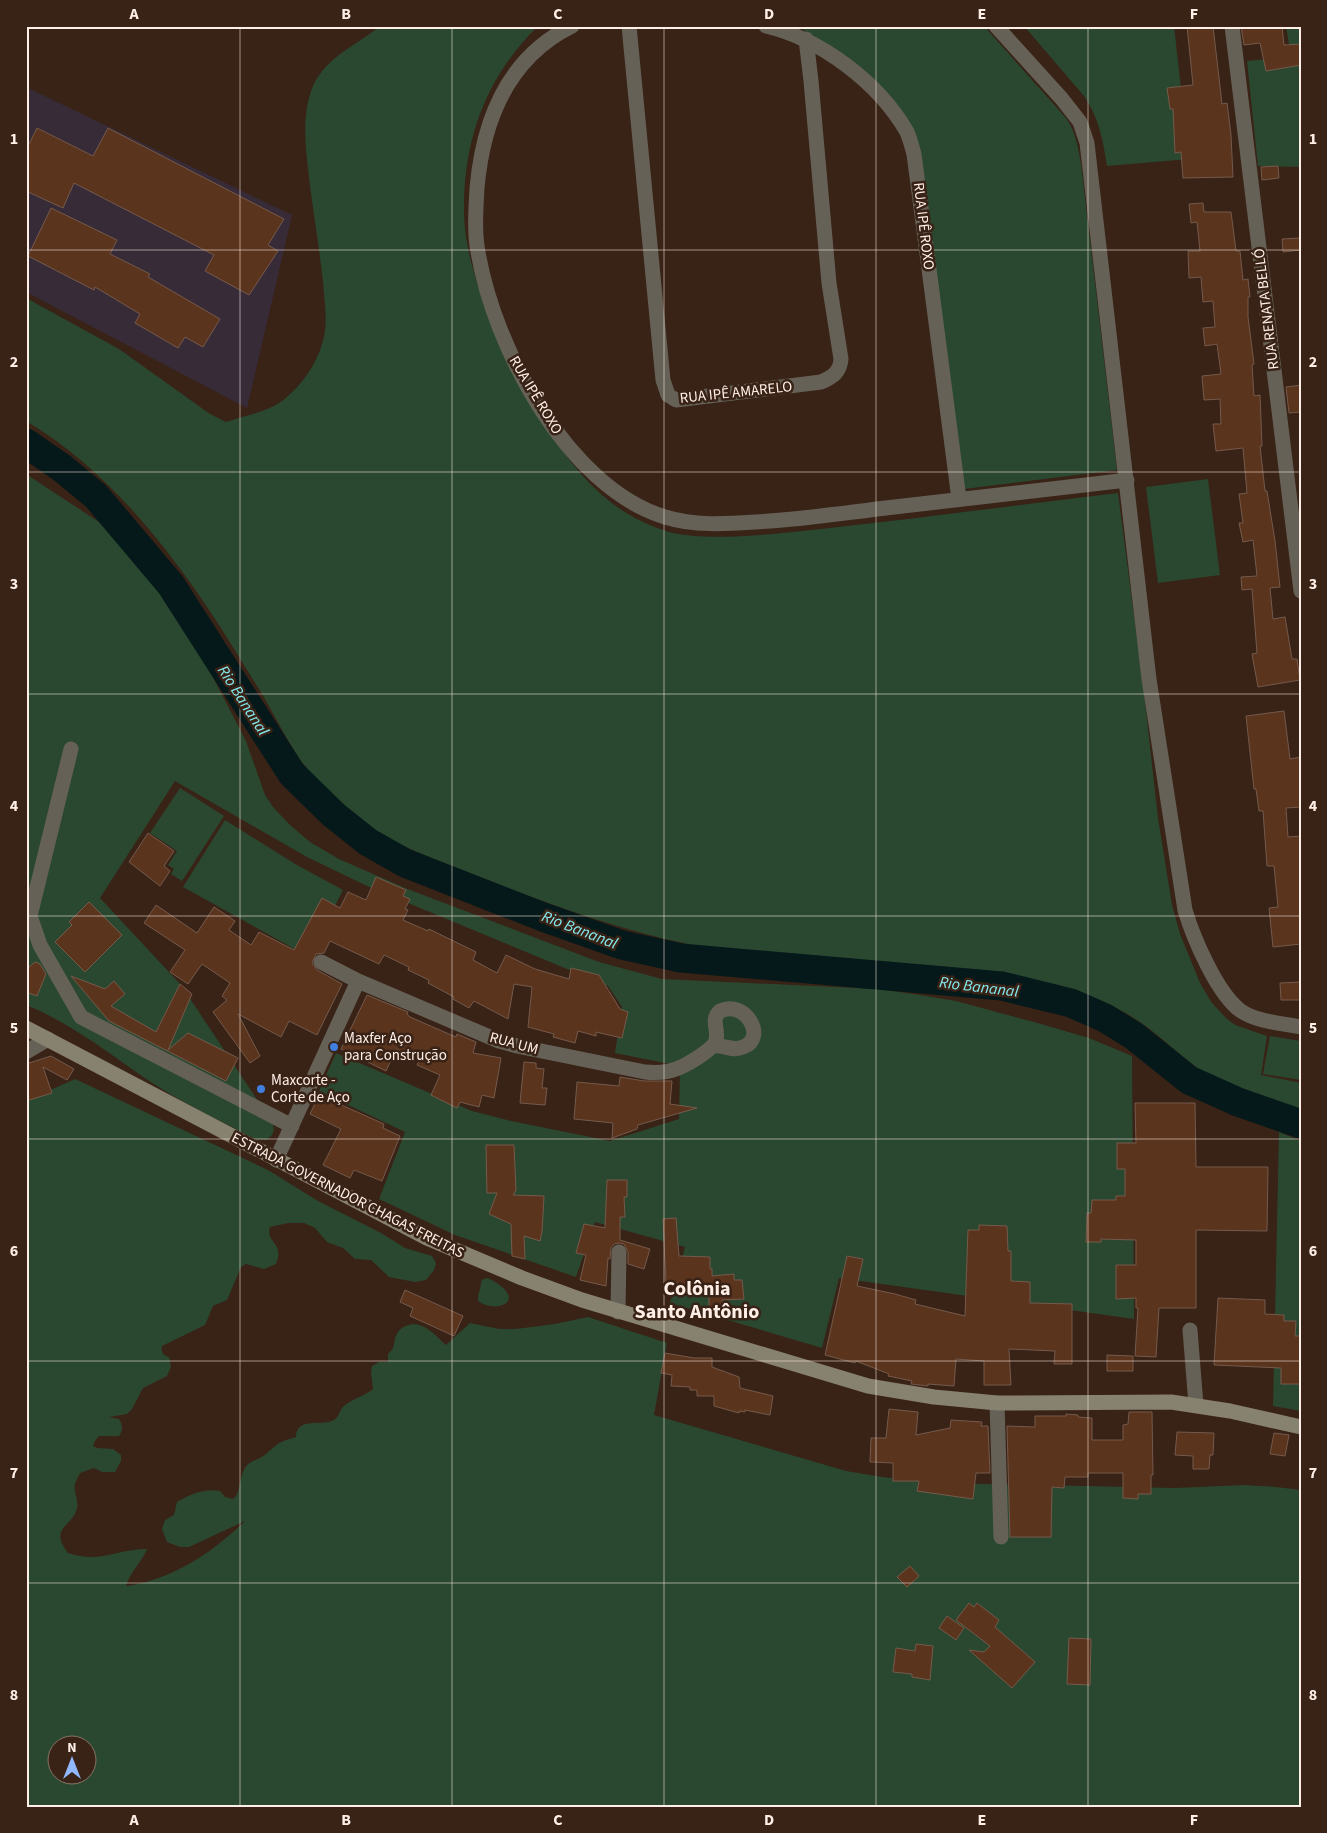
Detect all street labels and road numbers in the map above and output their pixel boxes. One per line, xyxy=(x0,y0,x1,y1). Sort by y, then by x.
street label: RUA IPÊ ROXO xyxy=(908,181,939,271)
street label: RUA RENATA BELLÓ xyxy=(1249,247,1284,371)
street label: RUA IPÊ ROXO xyxy=(504,352,567,438)
street label: RUA IPÊ AMARELO xyxy=(679,376,793,409)
street label: RUA UM xyxy=(487,1027,541,1060)
street label: ESTRADA GOVERNADOR CHAGAS FREITAS xyxy=(228,1127,468,1263)

